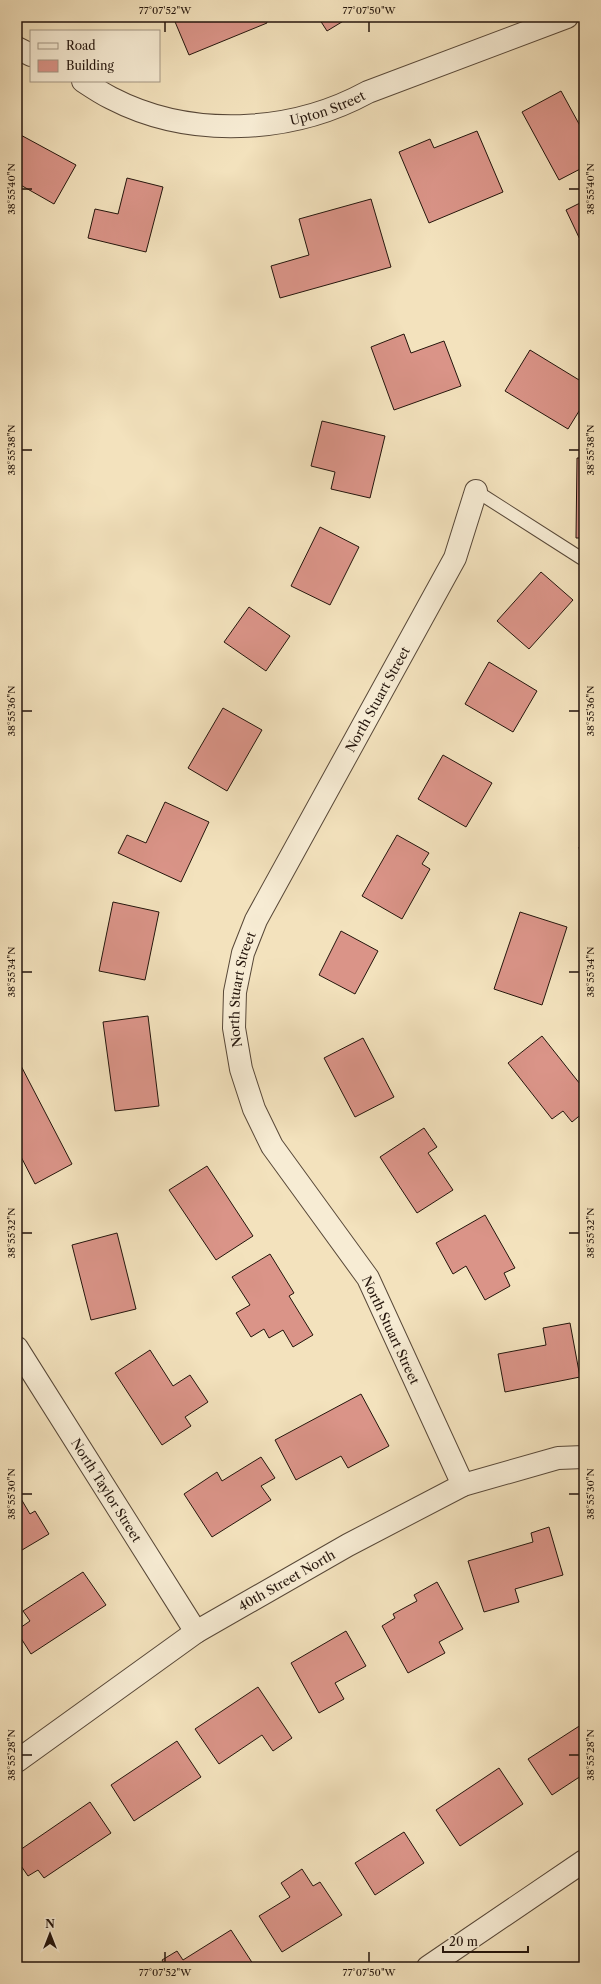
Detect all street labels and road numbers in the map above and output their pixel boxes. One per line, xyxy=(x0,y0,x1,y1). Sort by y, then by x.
street label: Upton Street xyxy=(288,87,368,128)
street label: North Stuart Street xyxy=(342,643,413,755)
street label: North Stuart Street xyxy=(226,929,259,1049)
street label: North Stuart Street xyxy=(359,1273,423,1387)
street label: North Taylor Street xyxy=(68,1435,145,1545)
street label: 40th Street North xyxy=(235,1546,338,1614)

